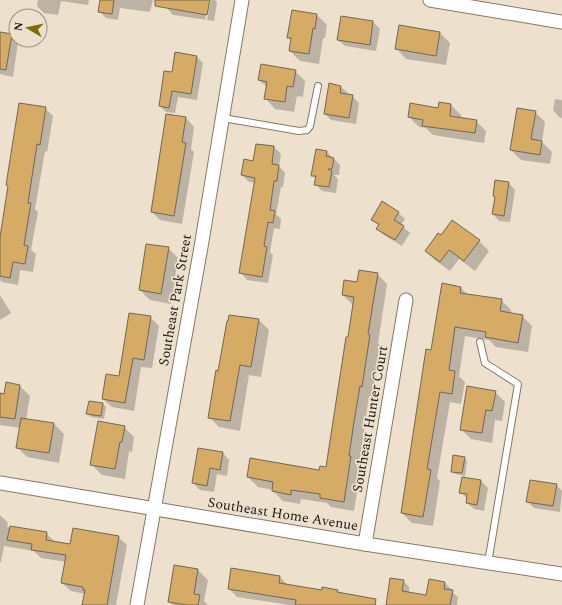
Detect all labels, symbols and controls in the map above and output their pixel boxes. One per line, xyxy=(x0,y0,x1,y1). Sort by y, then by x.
north arrow xyxy=(8,8,48,48)
text: N xyxy=(10,21,28,32)
street label: Southeast Park Street xyxy=(153,232,197,368)
street label: Southeast Hunter Court xyxy=(347,344,393,494)
street label: Southeast Home Avenue xyxy=(206,492,360,536)

